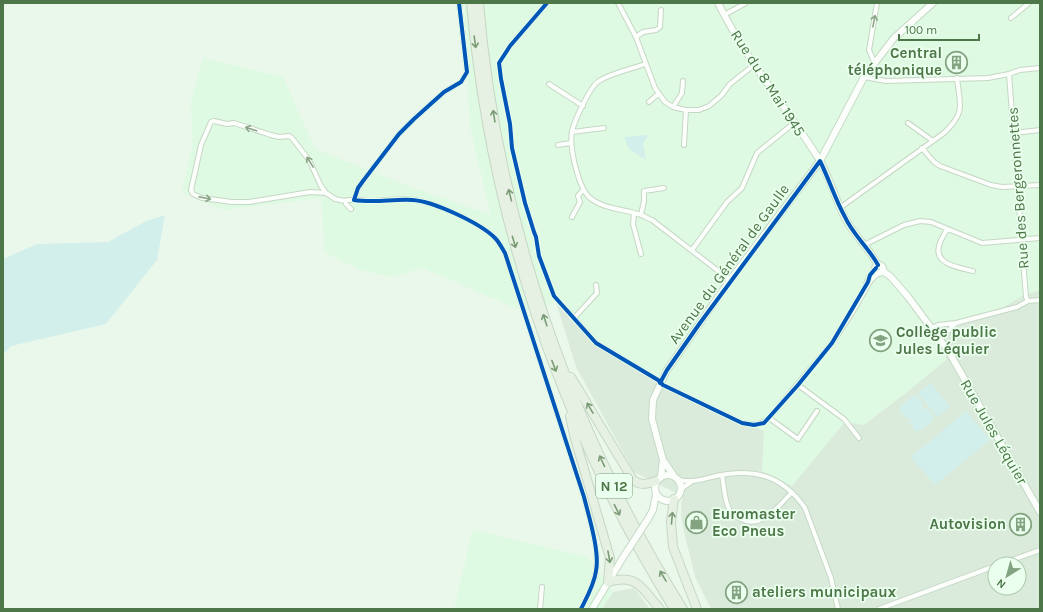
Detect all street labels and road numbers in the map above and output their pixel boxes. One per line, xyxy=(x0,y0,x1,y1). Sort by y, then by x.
street label: Rue du 8 Mai 1945 xyxy=(727,26,809,140)
street label: Rue des Bergeronnettes xyxy=(1003,106,1033,270)
street label: Avenue du Général de Gaulle xyxy=(665,181,793,347)
street label: Rue Jules Léquier xyxy=(957,376,1032,488)
road number: N 12 xyxy=(596,474,632,498)

